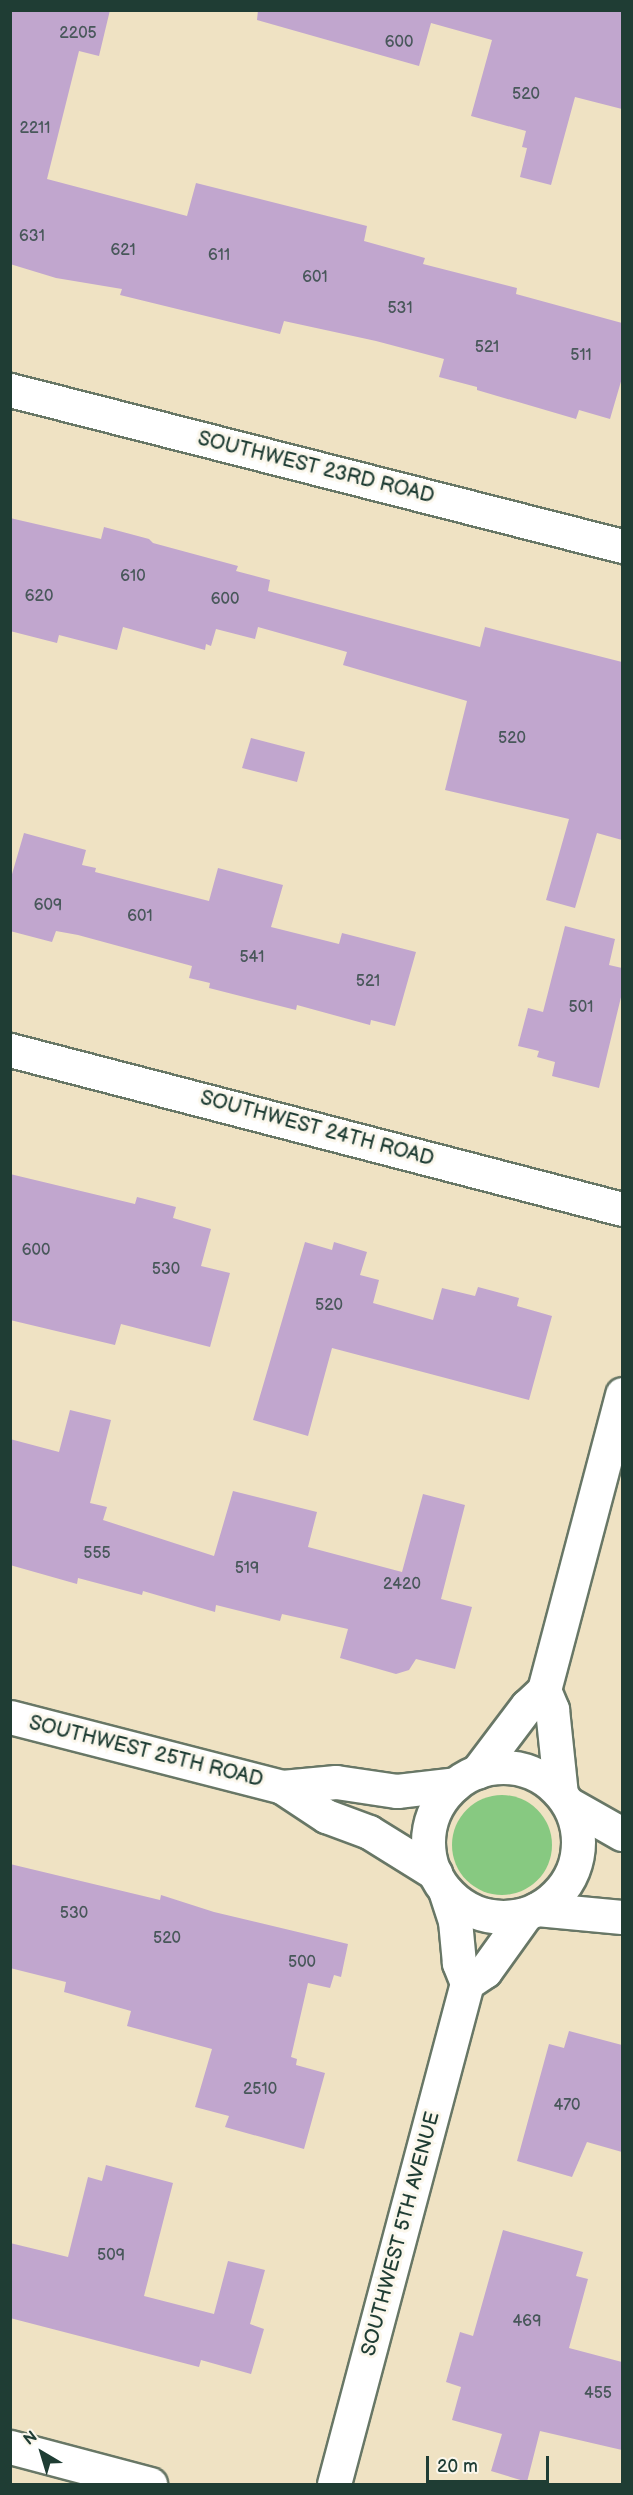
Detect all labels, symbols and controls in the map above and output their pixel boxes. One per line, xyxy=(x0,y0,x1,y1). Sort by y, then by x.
house number: 2205 xyxy=(59,24,97,44)
house number: 600 xyxy=(385,33,413,53)
house number: 520 xyxy=(512,85,540,105)
house number: 2211 xyxy=(19,119,51,139)
house number: 631 xyxy=(19,227,45,247)
house number: 621 xyxy=(110,241,136,261)
house number: 611 xyxy=(208,246,230,266)
house number: 601 xyxy=(302,268,328,288)
house number: 531 xyxy=(387,299,413,319)
house number: 521 xyxy=(475,338,499,358)
house number: 511 xyxy=(570,346,592,366)
street label: SOUTHWEST 23RD ROAD xyxy=(195,427,437,509)
house number: 610 xyxy=(120,567,146,587)
house number: 620 xyxy=(25,587,53,607)
house number: 600 xyxy=(211,590,239,610)
house number: 520 xyxy=(498,729,526,749)
house number: 609 xyxy=(34,896,62,916)
house number: 601 xyxy=(127,907,153,927)
house number: 541 xyxy=(239,948,265,968)
house number: 521 xyxy=(356,972,380,992)
house number: 501 xyxy=(569,998,593,1018)
street label: SOUTHWEST 24TH ROAD xyxy=(198,1086,436,1172)
house number: 600 xyxy=(22,1241,50,1261)
house number: 530 xyxy=(152,1260,180,1280)
house number: 520 xyxy=(315,1296,343,1316)
house number: 555 xyxy=(83,1544,111,1564)
house number: 519 xyxy=(235,1559,259,1579)
house number: 2420 xyxy=(383,1575,421,1595)
street label: SOUTHWEST 25TH ROAD xyxy=(27,1711,265,1793)
house number: 530 xyxy=(60,1904,88,1924)
house number: 520 xyxy=(153,1929,181,1949)
house number: 500 xyxy=(288,1953,316,1973)
house number: 2510 xyxy=(243,2080,277,2100)
house number: 470 xyxy=(553,2096,581,2116)
street label: SOUTHWEST 5TH AVENUE xyxy=(357,2109,445,2359)
house number: 509 xyxy=(97,2246,125,2266)
house number: 469 xyxy=(513,2312,541,2332)
house number: 455 xyxy=(584,2384,612,2404)
north arrow xyxy=(12,2423,72,2483)
text: N xyxy=(20,2427,41,2450)
scale bar xyxy=(429,2444,552,2482)
text: 20 m xyxy=(437,2456,478,2477)

